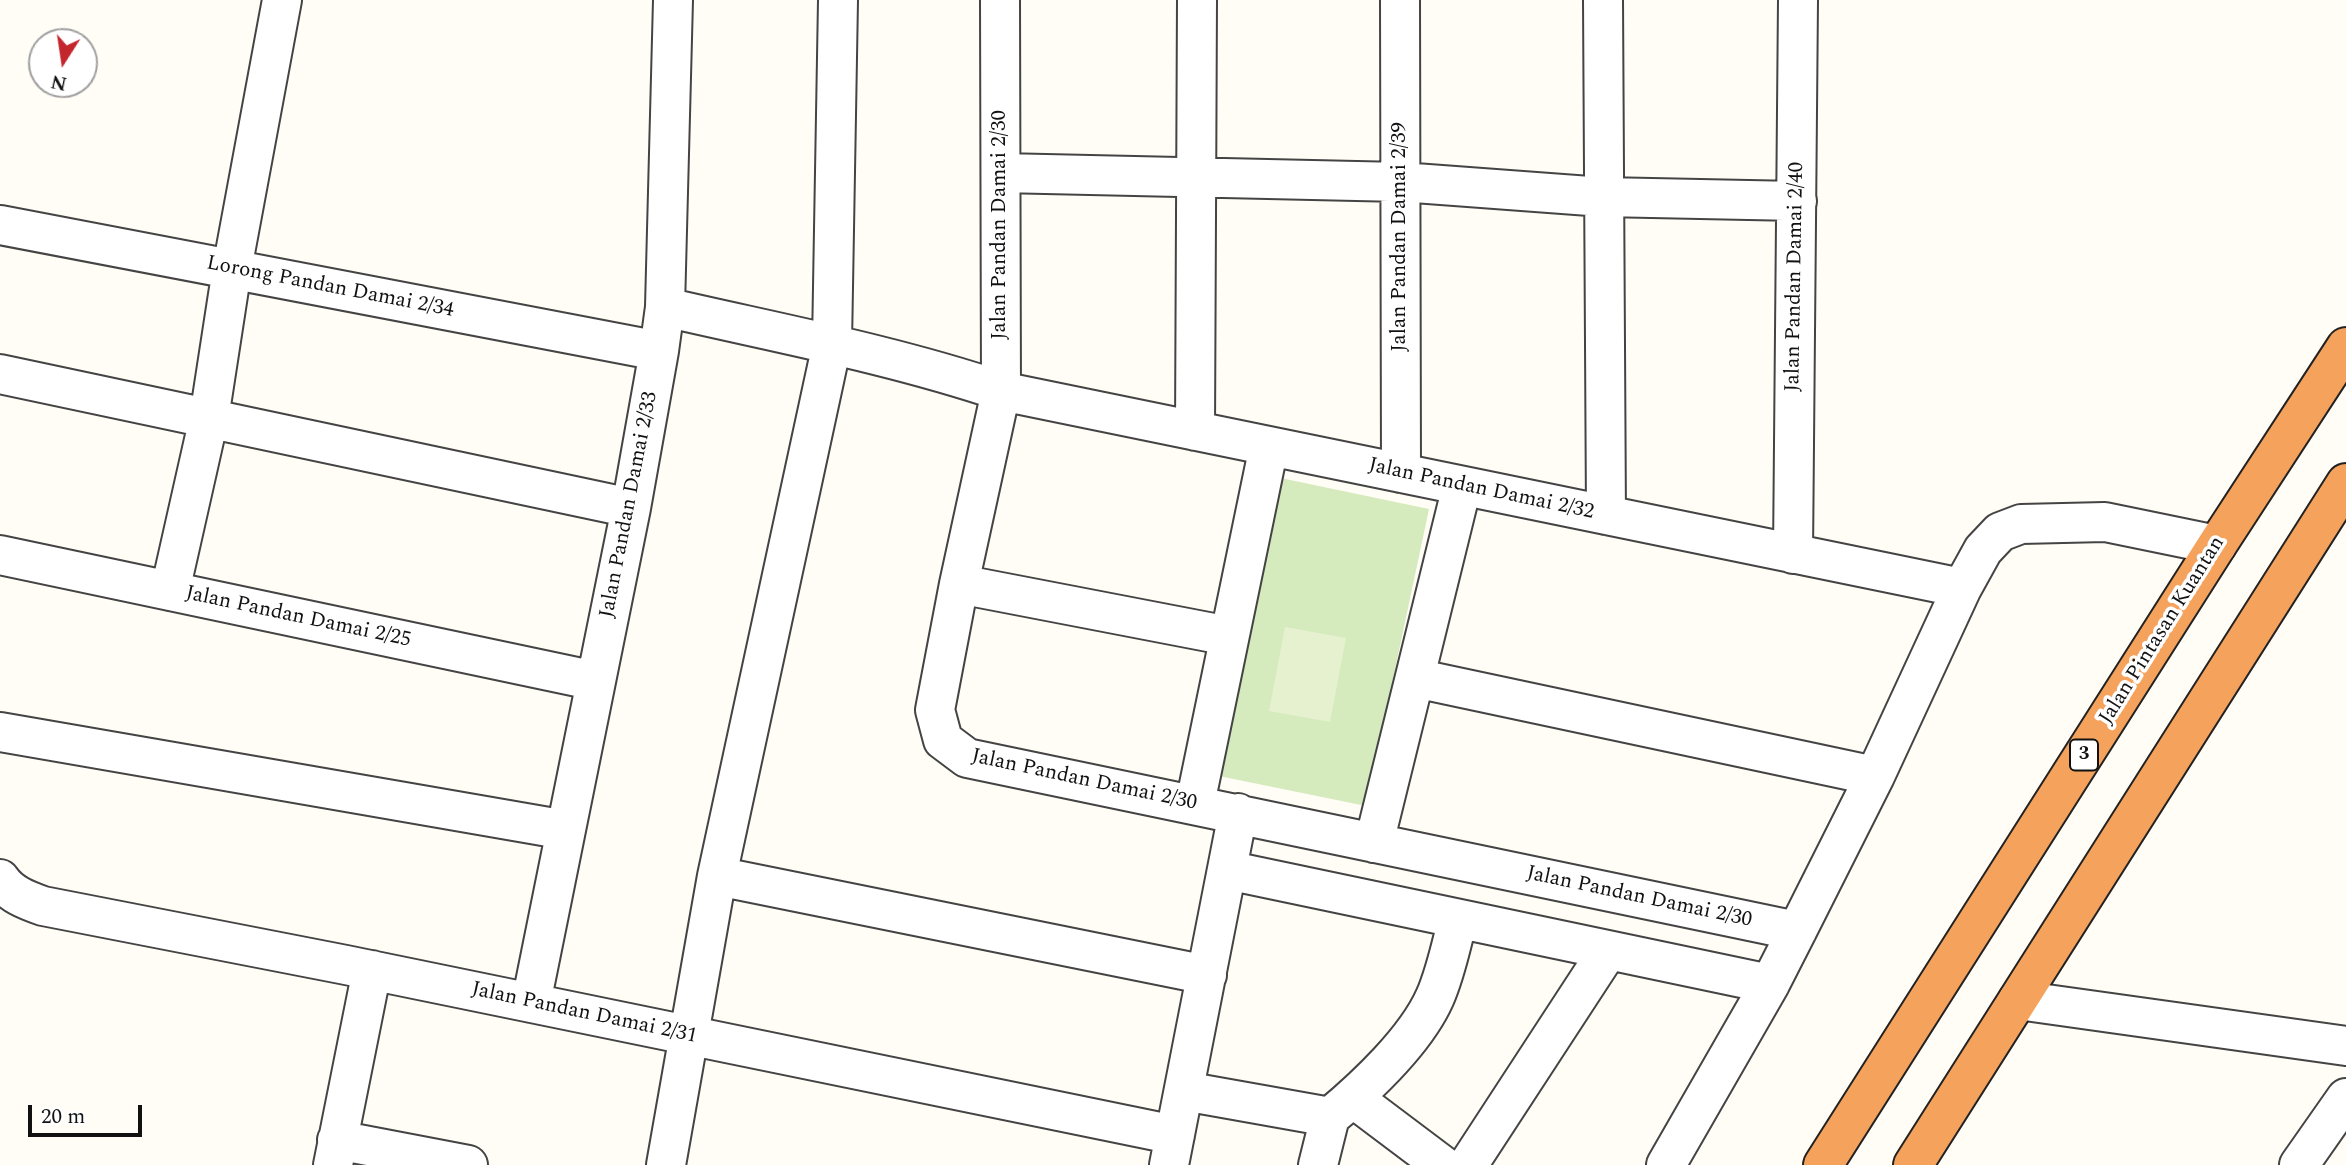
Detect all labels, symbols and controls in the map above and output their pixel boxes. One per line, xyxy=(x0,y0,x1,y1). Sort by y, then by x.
north arrow xyxy=(28,28,98,98)
text: N xyxy=(48,66,70,98)
street label: Jalan Pandan Damai 2/30 xyxy=(988,110,1014,340)
street label: Jalan Pandan Damai 2/39 xyxy=(1388,122,1414,352)
street label: Jalan Pandan Damai 2/40 xyxy=(1781,162,1811,392)
street label: Lorong Pandan Damai 2/34 xyxy=(204,252,456,324)
street label: Jalan Pandan Damai 2/33 xyxy=(596,390,664,620)
street label: Jalan Pandan Damai 2/32 xyxy=(1366,454,1596,526)
street label: Jalan Pintasan Kuantan xyxy=(2095,532,2231,730)
street label: Jalan Pandan Damai 2/25 xyxy=(183,582,413,654)
road number: 3 xyxy=(2070,740,2098,770)
street label: Jalan Pandan Damai 2/30 xyxy=(969,745,1199,817)
street label: Jalan Pandan Damai 2/30 xyxy=(1524,862,1754,934)
street label: Jalan Pandan Damai 2/31 xyxy=(469,978,699,1050)
scale bar xyxy=(32,1092,145,1136)
text: 20 m xyxy=(41,1101,85,1133)

